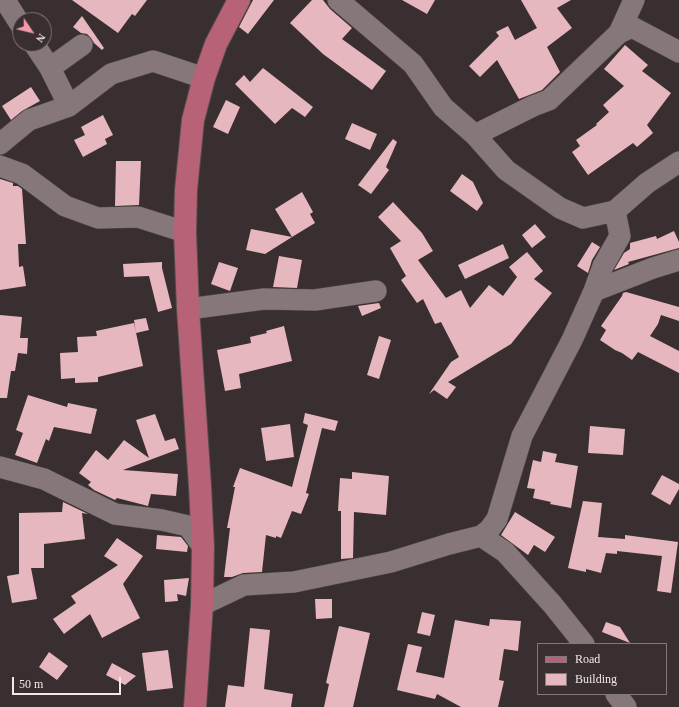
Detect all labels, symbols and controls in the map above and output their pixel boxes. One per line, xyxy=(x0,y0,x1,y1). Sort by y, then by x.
north arrow xyxy=(12,12,52,52)
text: N xyxy=(34,32,48,45)
legend xyxy=(537,643,667,695)
text: Road xyxy=(575,652,600,666)
scale bar xyxy=(14,669,123,695)
text: Building xyxy=(575,672,617,686)
text: 50 m xyxy=(19,677,43,691)

